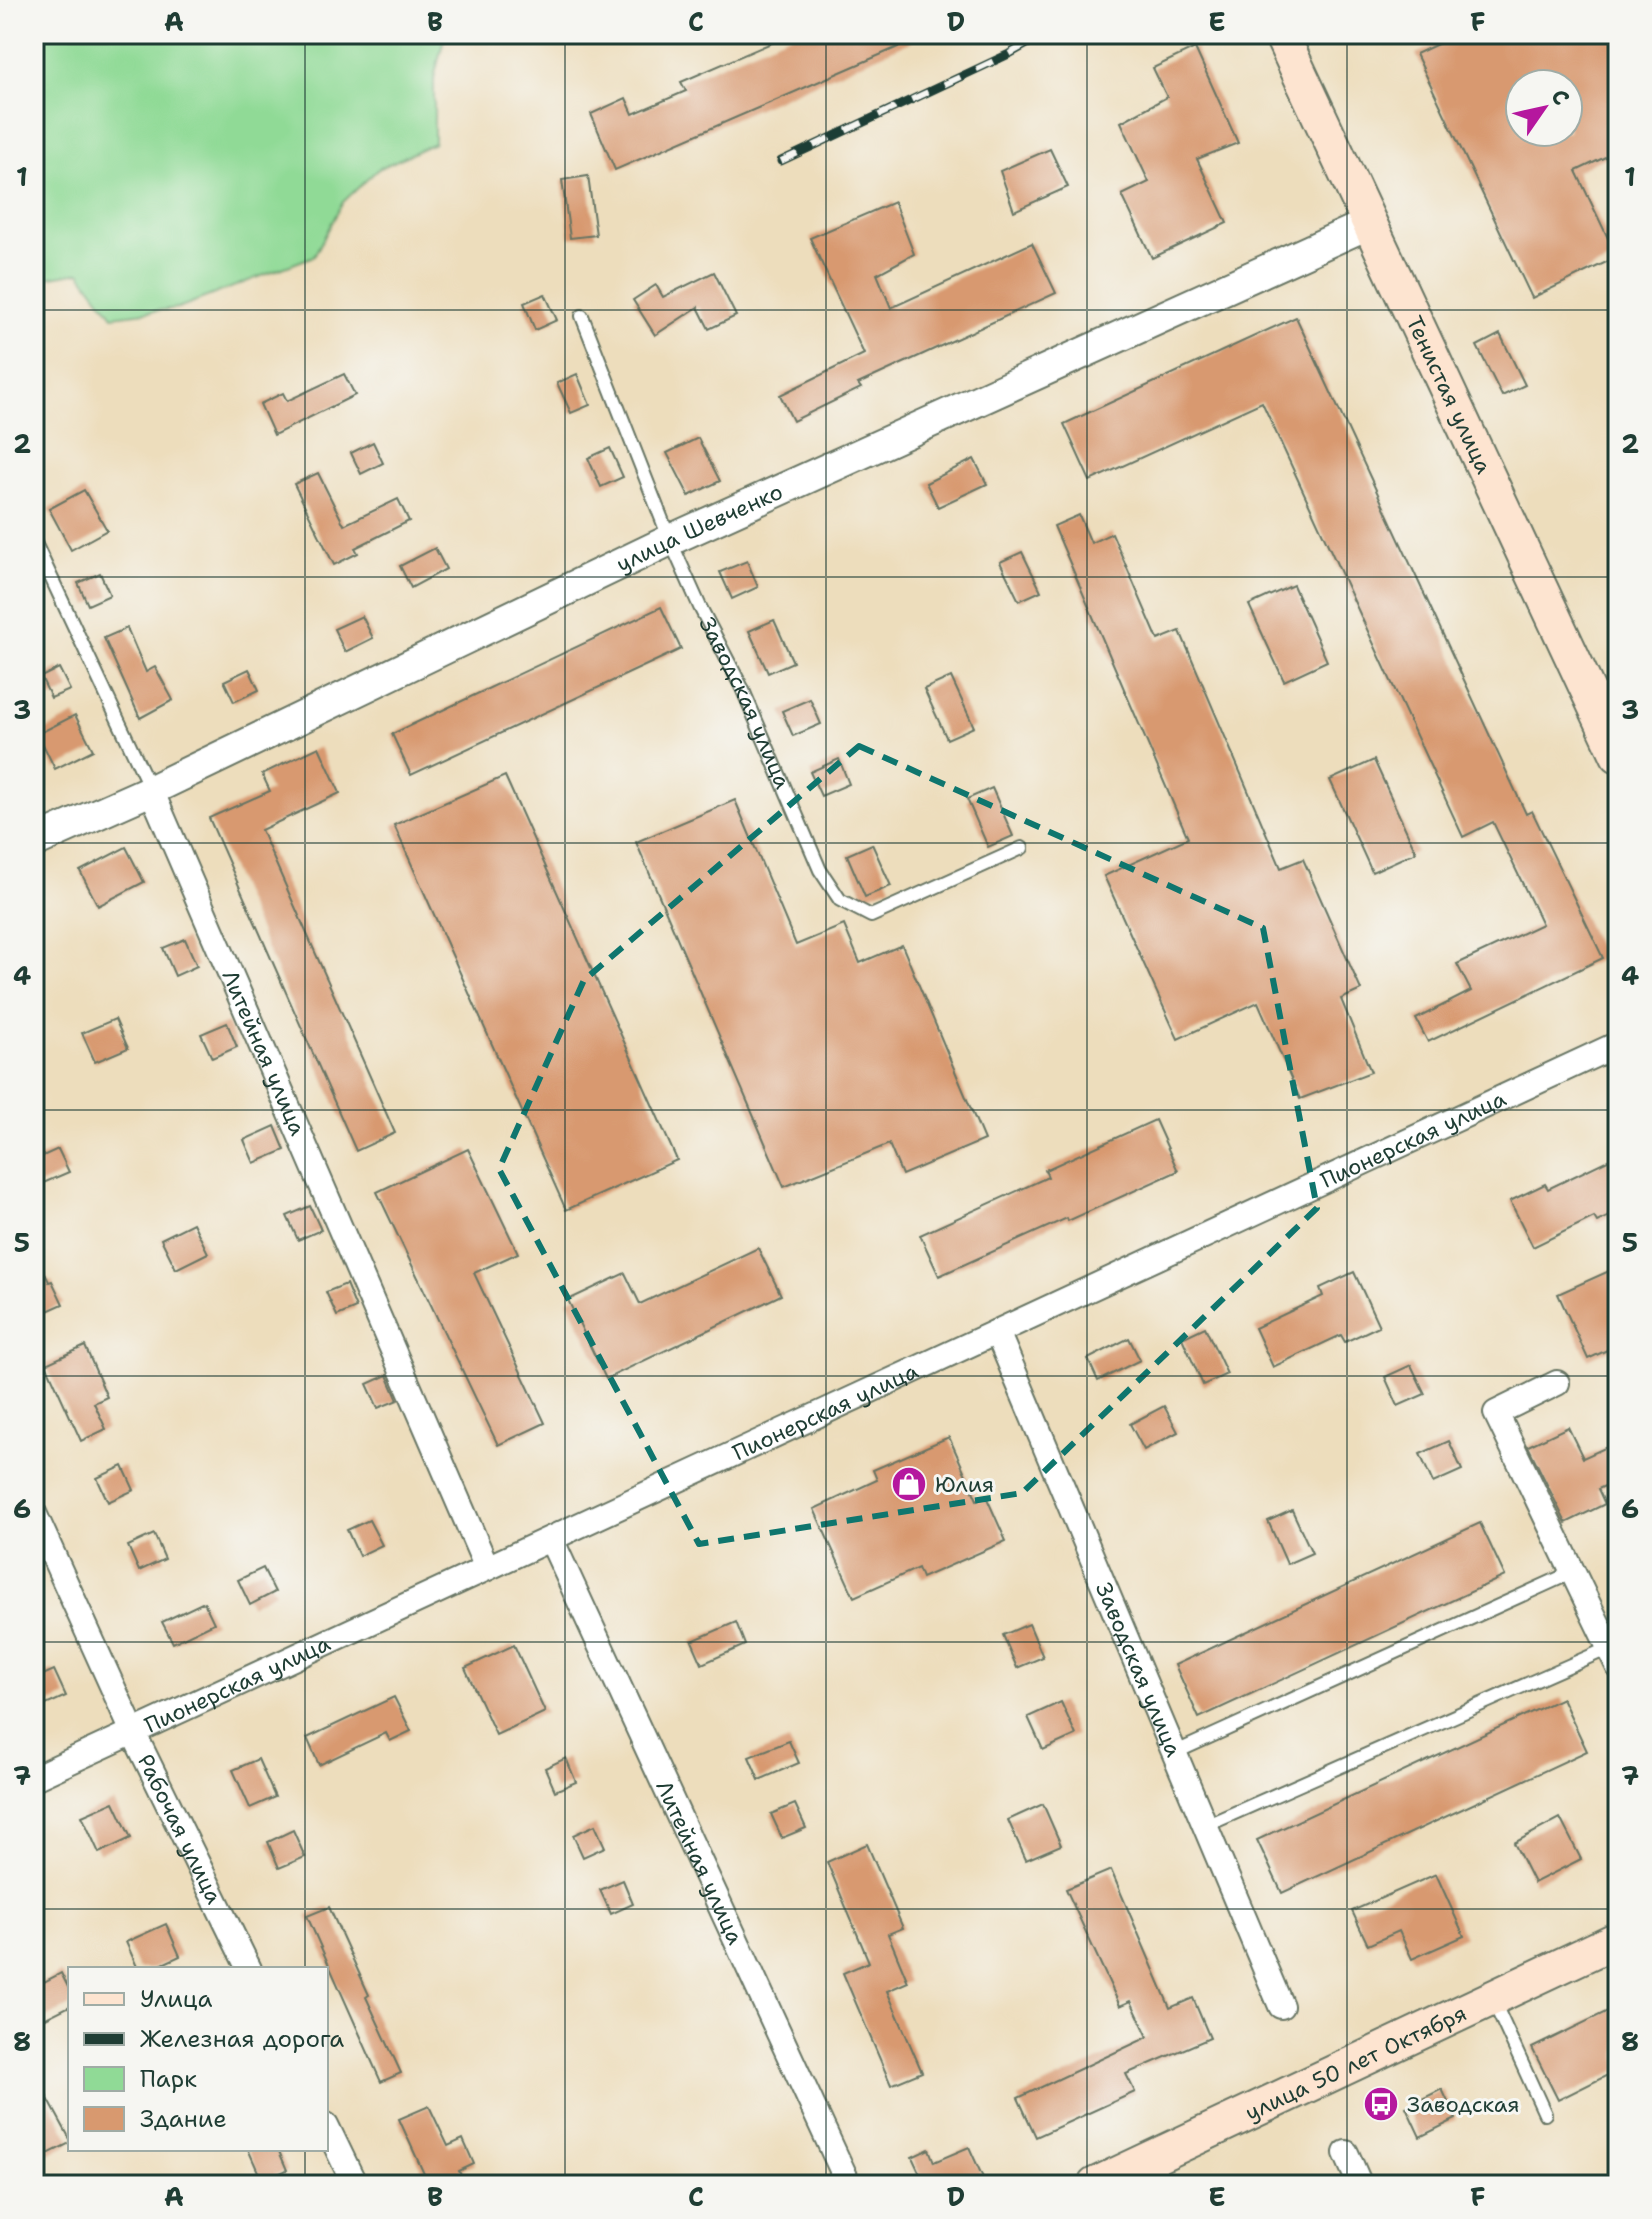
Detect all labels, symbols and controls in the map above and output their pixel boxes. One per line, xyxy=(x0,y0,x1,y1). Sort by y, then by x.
text: A xyxy=(164,4,184,39)
text: B xyxy=(427,4,443,39)
text: C xyxy=(688,4,704,39)
text: D xyxy=(947,4,965,39)
text: E xyxy=(1208,4,1226,39)
text: F xyxy=(1470,4,1486,39)
north arrow xyxy=(1504,68,1584,148)
text: С xyxy=(1544,83,1576,111)
text: 1 xyxy=(16,159,28,194)
text: 1 xyxy=(1624,159,1636,194)
street label: Тенистая улица xyxy=(1400,311,1499,478)
text: 2 xyxy=(13,426,31,461)
text: 2 xyxy=(1621,426,1639,461)
street label: улица Шевченко xyxy=(611,476,787,578)
street label: Заводская улица xyxy=(693,612,798,793)
text: 3 xyxy=(13,692,31,727)
text: 3 xyxy=(1621,692,1639,727)
text: 4 xyxy=(13,958,31,993)
text: 4 xyxy=(1621,958,1639,993)
street label: Литейная улица xyxy=(216,965,313,1140)
street label: Пионерская улица xyxy=(1316,1083,1511,1194)
text: 5 xyxy=(14,1225,30,1260)
text: 5 xyxy=(1622,1225,1638,1260)
street label: Пионерская улица xyxy=(728,1356,923,1467)
shop icon: Юлия xyxy=(890,1465,928,1503)
place label: Юлия xyxy=(935,1470,994,1499)
text: 6 xyxy=(13,1491,31,1526)
text: 6 xyxy=(1621,1491,1639,1526)
street label: Заводская улица xyxy=(1090,1578,1189,1761)
street label: Пионерская улица xyxy=(140,1628,335,1739)
street label: Рабочая улица xyxy=(131,1749,229,1909)
text: 7 xyxy=(13,1758,31,1793)
text: 7 xyxy=(1621,1758,1639,1793)
street label: Литейная улица xyxy=(650,1776,751,1949)
legend xyxy=(68,1967,328,2151)
text: Улица xyxy=(140,1983,213,2015)
street label: улица 50 лет Октября xyxy=(1240,1998,1471,2127)
text: Железная дорога xyxy=(140,2023,344,2055)
text: 8 xyxy=(13,2024,31,2059)
text: 8 xyxy=(1621,2024,1639,2059)
text: Парк xyxy=(140,2063,197,2095)
bus stop icon: Заводская xyxy=(1362,2085,1400,2123)
place label: Заводская xyxy=(1407,2090,1520,2119)
text: Здание xyxy=(140,2103,227,2135)
text: A xyxy=(164,2179,184,2214)
text: B xyxy=(427,2179,443,2214)
text: C xyxy=(688,2179,704,2214)
text: D xyxy=(947,2179,965,2214)
text: E xyxy=(1208,2179,1226,2214)
text: F xyxy=(1470,2179,1486,2214)

